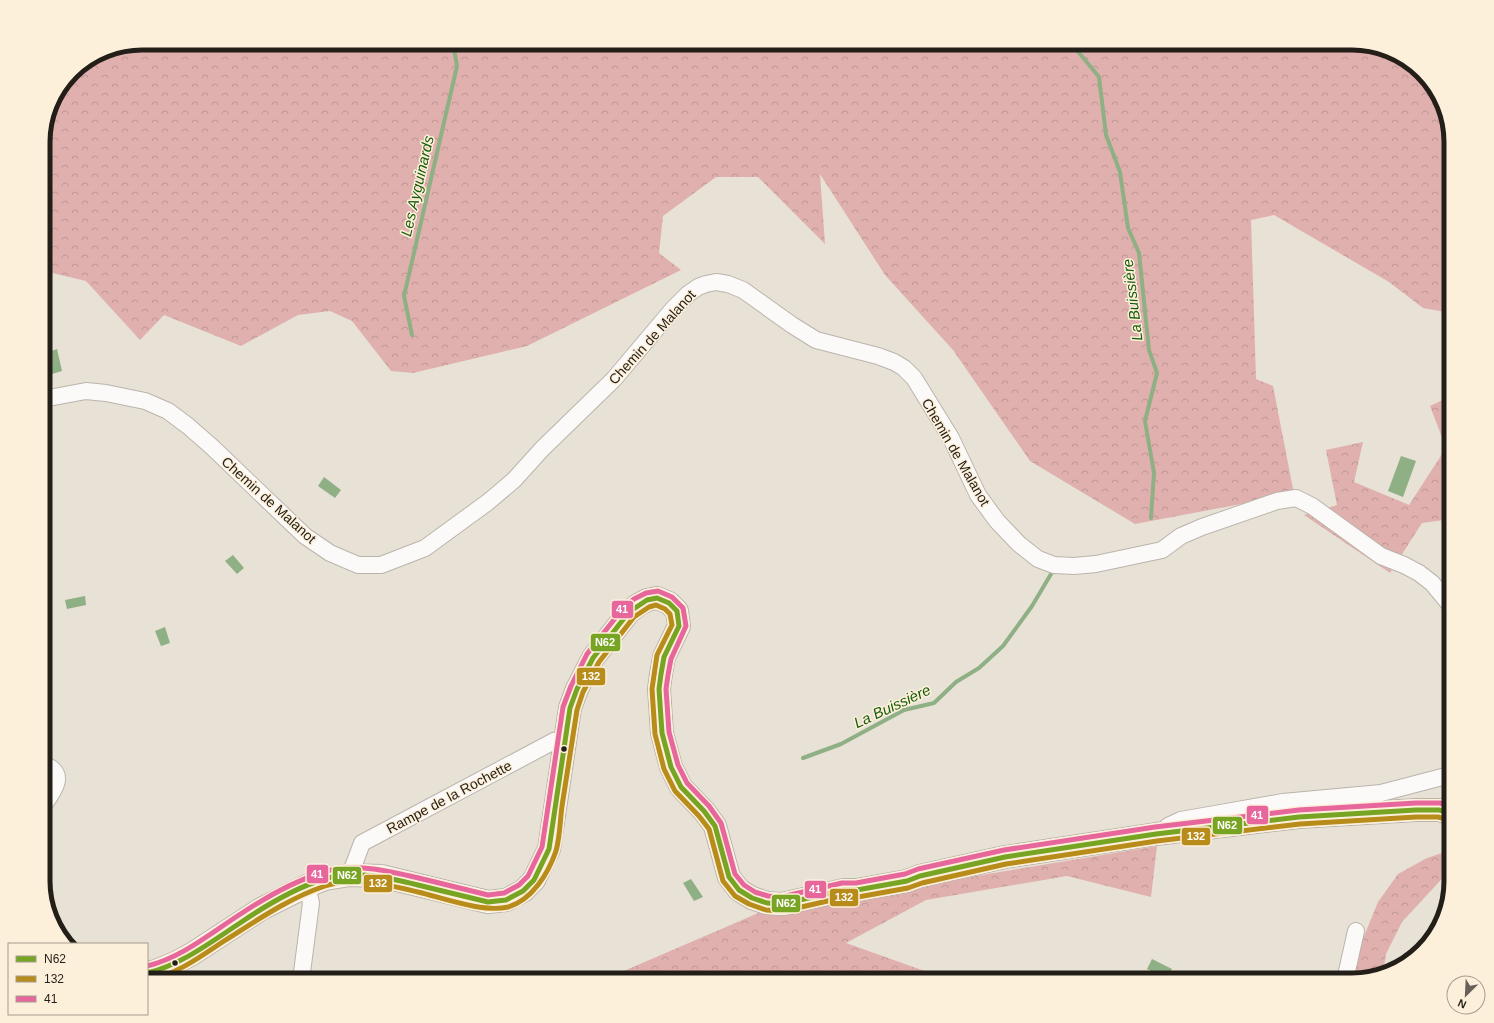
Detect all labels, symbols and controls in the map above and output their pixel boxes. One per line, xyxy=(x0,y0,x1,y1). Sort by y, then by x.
water label: Les Ayguinards xyxy=(397,134,437,238)
water label: La Buissière xyxy=(1119,258,1145,342)
street label: Chemin de Malanot xyxy=(605,286,699,387)
street label: Chemin de Malanot xyxy=(919,395,993,509)
street label: Chemin de Malanot xyxy=(219,453,320,547)
line badge: 41 xyxy=(611,600,634,619)
text: 41 xyxy=(616,603,628,615)
line badge: N62 xyxy=(590,633,621,652)
text: N62 xyxy=(595,636,615,648)
line badge: 132 xyxy=(576,667,606,686)
text: 132 xyxy=(582,670,600,682)
water label: La Buissière xyxy=(851,681,933,731)
unlabelled marker xyxy=(559,744,569,754)
street label: Rampe de la Rochette xyxy=(384,757,514,837)
line badge: 41 xyxy=(1246,805,1269,825)
text: 41 xyxy=(1251,809,1263,821)
line badge: N62 xyxy=(1212,816,1243,835)
text: N62 xyxy=(1217,819,1237,831)
line badge: 132 xyxy=(1181,827,1211,846)
text: 132 xyxy=(1187,830,1205,842)
line badge: 41 xyxy=(306,864,329,884)
line badge: N62 xyxy=(332,866,362,885)
text: 41 xyxy=(311,868,323,880)
text: N62 xyxy=(337,869,357,881)
line badge: 132 xyxy=(363,874,393,893)
text: 132 xyxy=(369,877,387,889)
line badge: 41 xyxy=(804,880,827,899)
text: 41 xyxy=(809,883,821,895)
line badge: 132 xyxy=(829,888,859,907)
text: 132 xyxy=(835,891,853,903)
line badge: N62 xyxy=(771,894,801,913)
text: N62 xyxy=(776,897,796,909)
legend xyxy=(8,943,148,1015)
text: N62 xyxy=(44,952,66,966)
unlabelled marker xyxy=(170,958,180,968)
text: 132 xyxy=(44,972,64,986)
north arrow xyxy=(1446,975,1486,1015)
text: 41 xyxy=(44,992,58,1006)
text: N xyxy=(1456,997,1468,1011)

